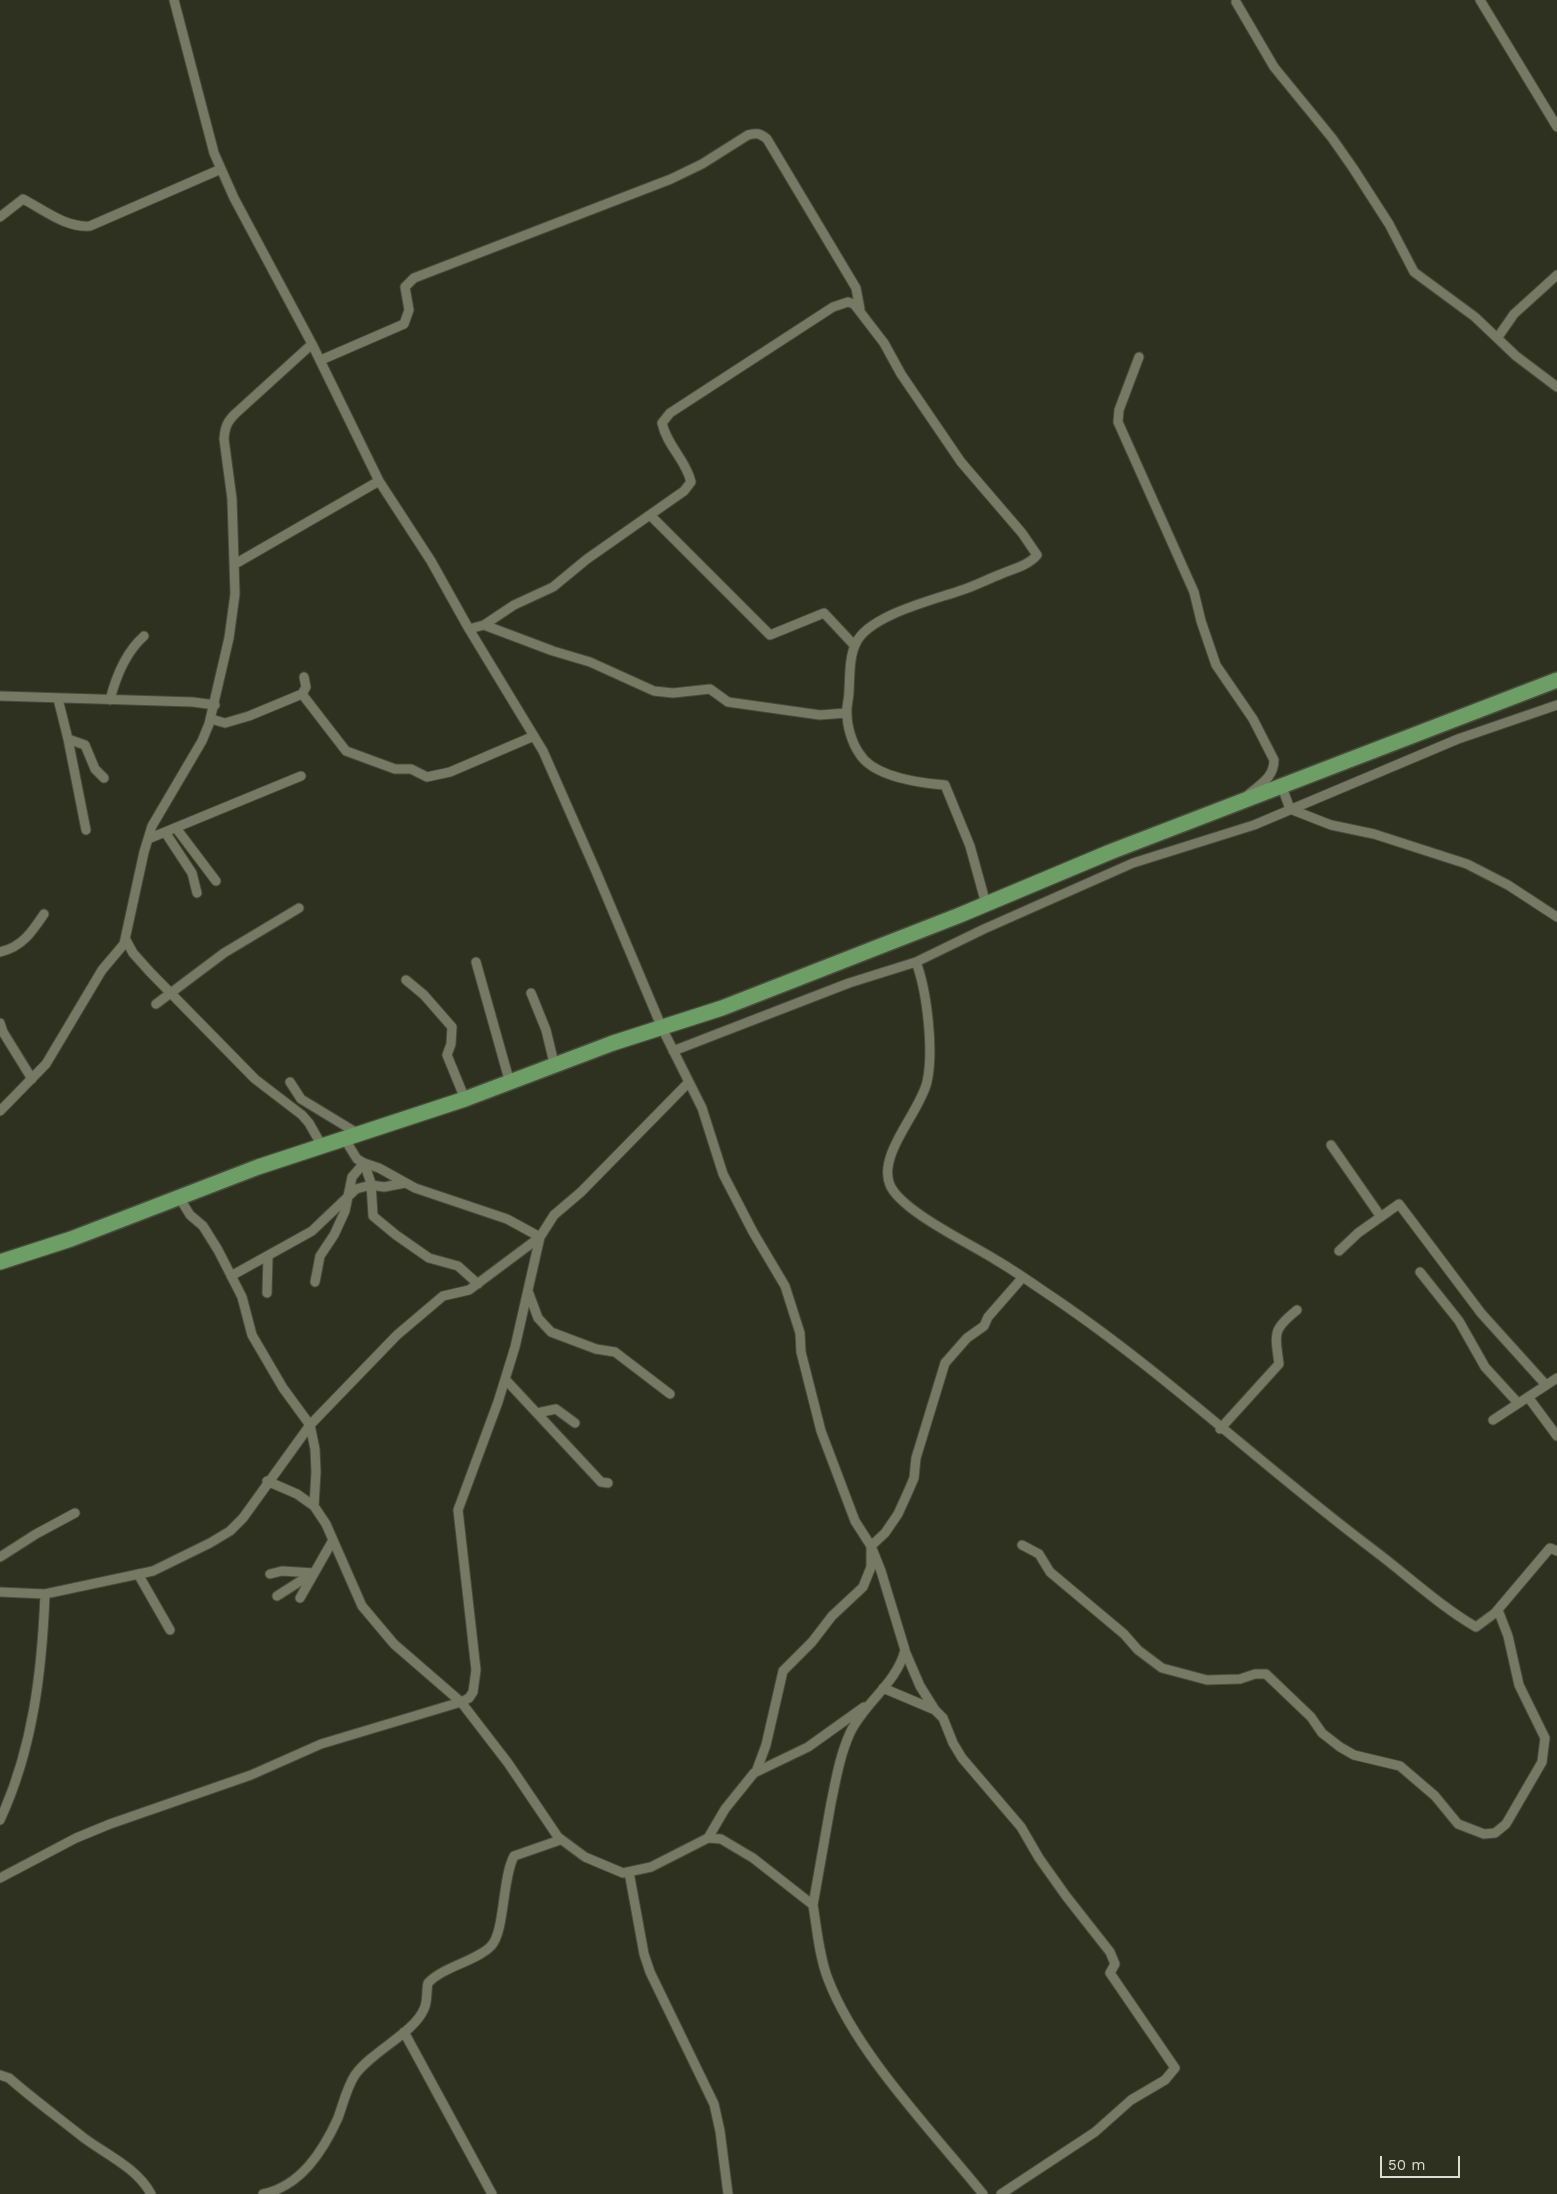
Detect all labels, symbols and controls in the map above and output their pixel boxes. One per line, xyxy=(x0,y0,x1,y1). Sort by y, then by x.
scale bar xyxy=(1382,2146,1462,2178)
text: 50 m xyxy=(1388,2156,1425,2174)

